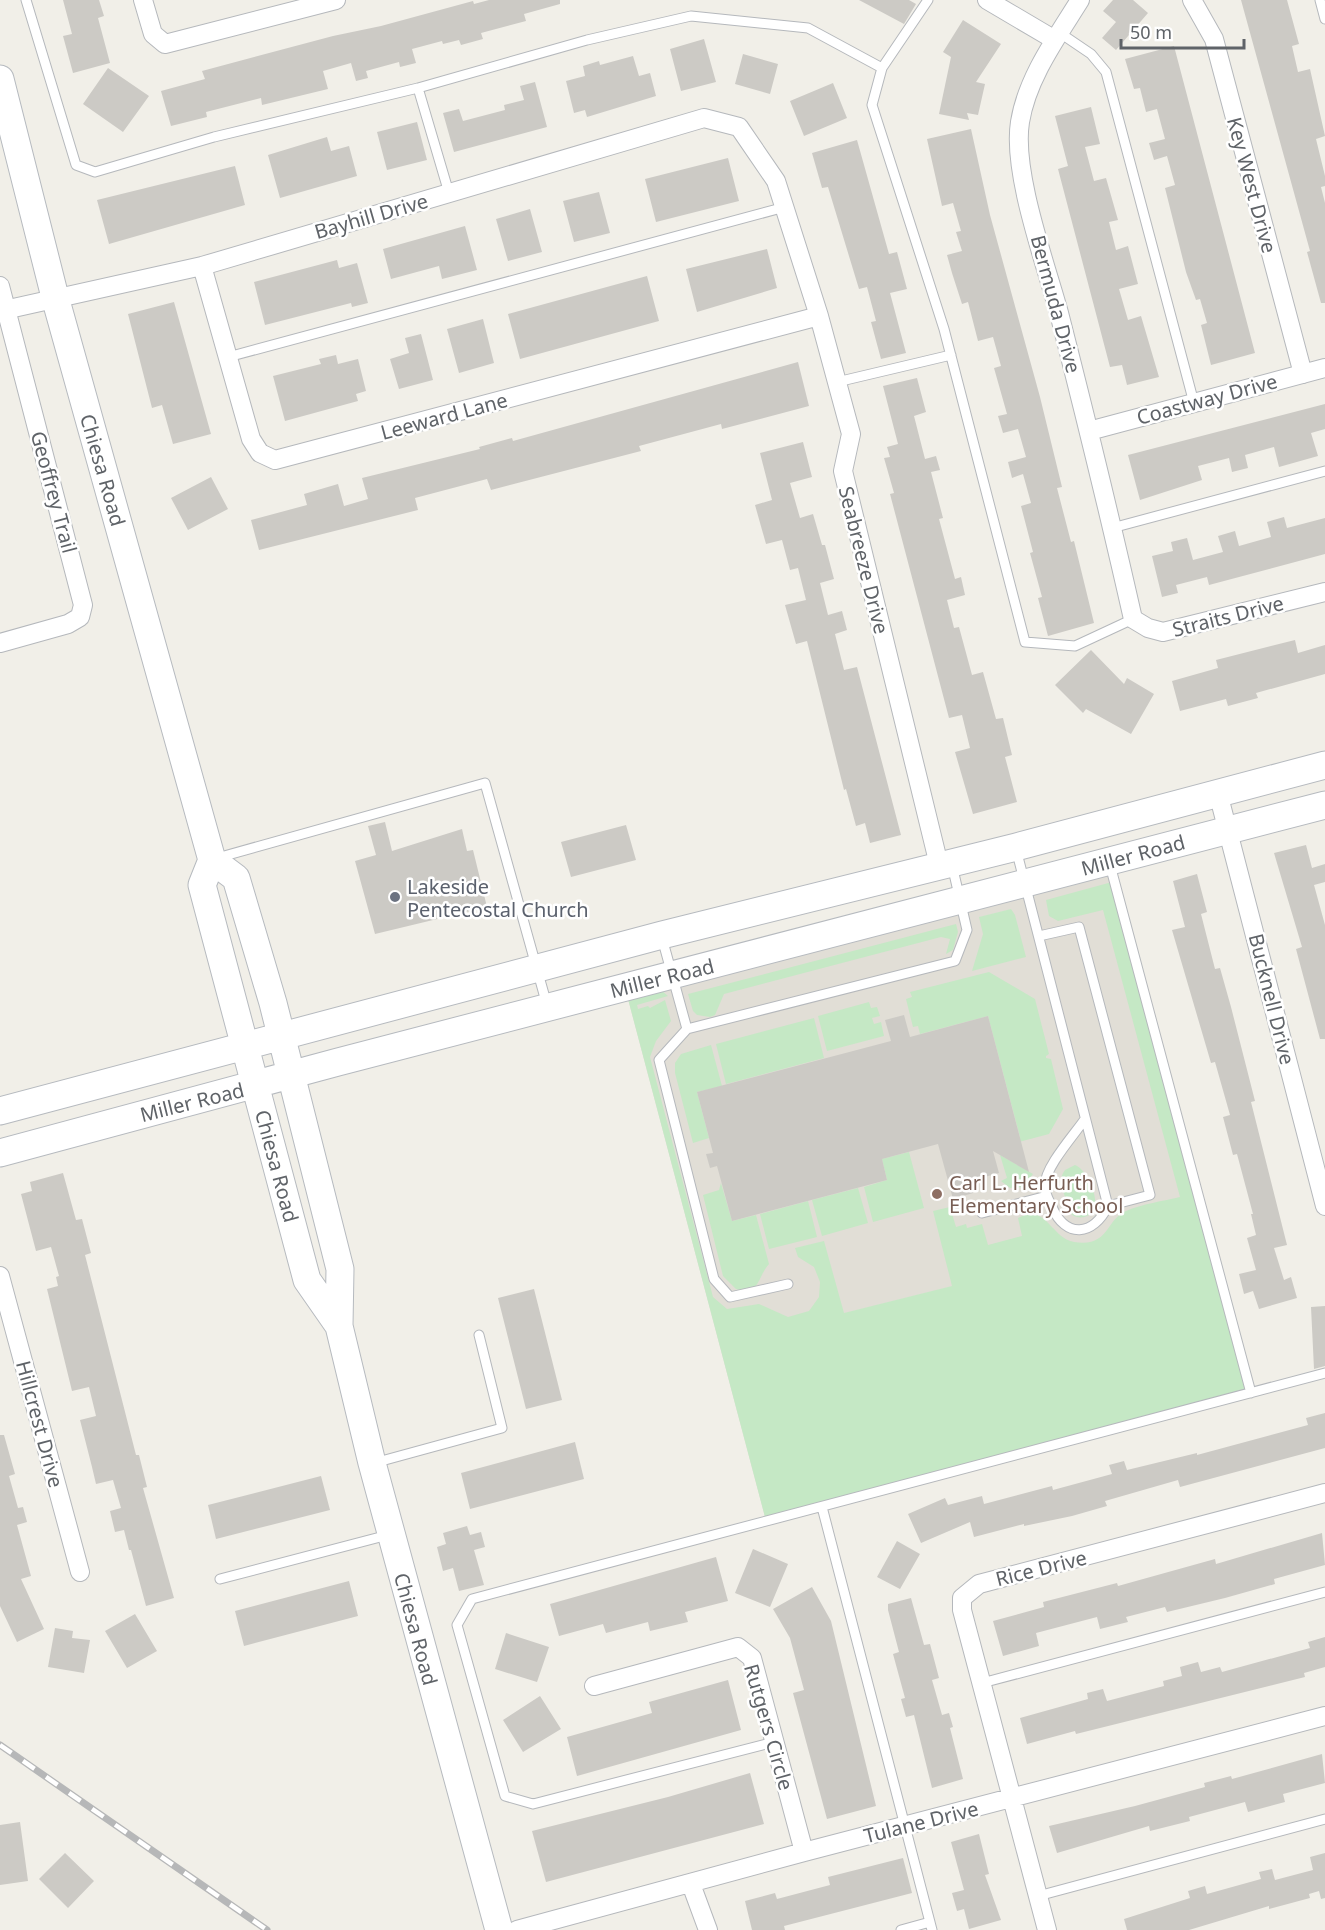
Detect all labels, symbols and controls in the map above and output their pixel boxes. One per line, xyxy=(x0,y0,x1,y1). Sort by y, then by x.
scale bar xyxy=(1121,12,1244,50)
text: 50 m xyxy=(1130,20,1172,44)
street label: Key West Drive xyxy=(1221,114,1283,256)
street label: Bayhill Drive xyxy=(311,187,431,245)
street label: Bermuda Drive xyxy=(1025,232,1087,376)
street label: Coastway Drive xyxy=(1134,367,1280,431)
street label: Leeward Lane xyxy=(378,386,510,446)
street label: Chiesa Road xyxy=(74,411,132,529)
street label: Geoffrey Trail xyxy=(25,428,83,556)
street label: Seabreeze Drive xyxy=(833,483,895,637)
street label: Straits Drive xyxy=(1169,589,1287,643)
street label: Miller Road xyxy=(1078,828,1188,882)
place label: Lakeside Pentecostal Church xyxy=(407,873,589,923)
marker: Lakeside Pentecostal Church xyxy=(388,890,402,904)
street label: Bucknell Drive xyxy=(1243,931,1301,1067)
street label: Miller Road xyxy=(607,952,717,1004)
street label: Miller Road xyxy=(137,1076,247,1128)
street label: Chiesa Road xyxy=(249,1107,305,1225)
place label: Carl L. Herfurth Elementary School xyxy=(949,1169,1123,1219)
marker: Carl L. Herfurth Elementary School xyxy=(930,1187,944,1201)
street label: Hillcrest Drive xyxy=(10,1357,70,1491)
street label: Rice Drive xyxy=(993,1544,1089,1592)
street label: Chiesa Road xyxy=(388,1570,444,1688)
street label: Rutgers Circle xyxy=(738,1661,800,1793)
street label: Tulane Drive xyxy=(861,1795,981,1849)

